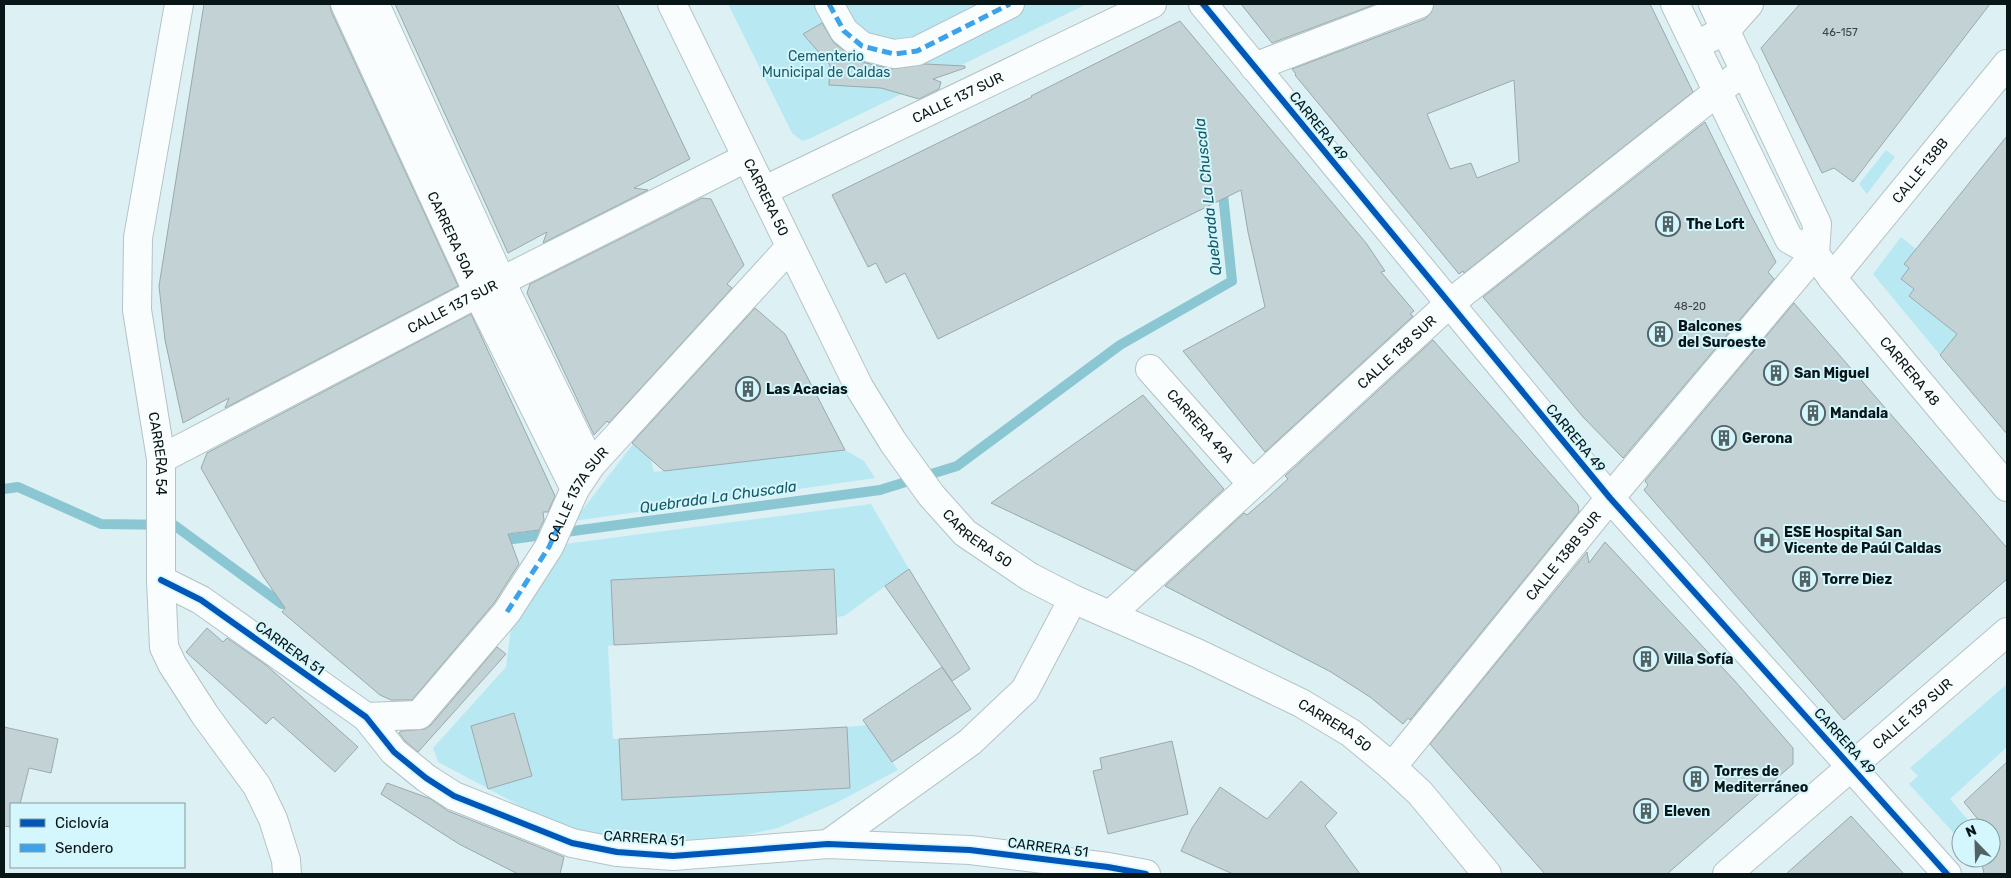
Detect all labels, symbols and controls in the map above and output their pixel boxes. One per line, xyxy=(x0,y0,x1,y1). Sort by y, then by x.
house number: 46-157 xyxy=(1822,26,1858,39)
park label: Cementerio Municipal de Caldas xyxy=(762,48,890,81)
street label: CALLE 137 SUR xyxy=(910,69,1006,127)
street label: CARRERA 49 xyxy=(1286,88,1352,164)
water label: Quebrada La Chuscala xyxy=(1191,117,1225,277)
street label: CALLE 138B xyxy=(1889,135,1952,207)
street label: CARRERA 50 xyxy=(740,156,792,239)
street label: CARRERA 50A xyxy=(423,189,478,282)
building icon: The Loft xyxy=(1655,211,1681,237)
place label: The Loft xyxy=(1686,216,1745,233)
street label: CALLE 137 SUR xyxy=(405,277,501,337)
house number: 48-20 xyxy=(1674,300,1706,313)
street label: CALLE 138 SUR xyxy=(1354,312,1440,393)
place label: Balcones del Suroeste xyxy=(1678,318,1766,351)
building icon: Balcones del Suroeste xyxy=(1647,321,1673,347)
street label: CARRERA 48 xyxy=(1876,333,1943,409)
building icon: San Miguel xyxy=(1763,360,1789,386)
place label: San Miguel xyxy=(1794,365,1869,382)
building icon: Las Acacias xyxy=(735,376,761,402)
place label: Las Acacias xyxy=(766,381,848,398)
street label: CARRERA 49A xyxy=(1163,386,1238,467)
building icon: Mandala xyxy=(1800,400,1826,426)
street label: CARRERA 49 xyxy=(1542,401,1609,476)
place label: Mandala xyxy=(1830,405,1888,422)
street label: CARRERA 54 xyxy=(145,411,169,496)
building icon: Gerona xyxy=(1711,425,1737,451)
place label: Gerona xyxy=(1742,430,1793,447)
street label: CALLE 137A SUR xyxy=(544,444,612,545)
water label: Quebrada La Chuscala xyxy=(638,477,798,517)
street label: CARRERA 50 xyxy=(939,506,1015,571)
street label: CALLE 138B SUR xyxy=(1522,508,1605,604)
place label: ESE Hospital San Vicente de Paúl Caldas xyxy=(1784,524,1942,557)
hospital icon: ESE Hospital San Vicente de Paúl Caldas xyxy=(1754,527,1780,553)
building icon: Torre Diez xyxy=(1792,566,1818,592)
place label: Torre Diez xyxy=(1822,571,1892,588)
street label: CARRERA 51 xyxy=(252,618,328,679)
building icon: Villa Sofía xyxy=(1633,646,1659,672)
place label: Villa Sofía xyxy=(1664,651,1733,668)
street label: CALLE 139 SUR xyxy=(1869,675,1956,753)
street label: CARRERA 50 xyxy=(1295,695,1375,756)
street label: CARRERA 49 xyxy=(1810,704,1879,778)
place label: Torres de Mediterráneo xyxy=(1714,763,1808,796)
building icon: Torres de Mediterráneo xyxy=(1683,766,1709,792)
building icon: Eleven xyxy=(1633,798,1659,824)
legend xyxy=(10,803,185,868)
place label: Eleven xyxy=(1664,803,1710,820)
text: Ciclovía xyxy=(55,814,109,832)
north arrow xyxy=(1951,818,2001,868)
text: N xyxy=(1963,822,1979,841)
street label: CARRERA 51 xyxy=(603,827,685,850)
street label: CARRERA 51 xyxy=(1007,834,1089,861)
text: Sendero xyxy=(55,839,113,857)

